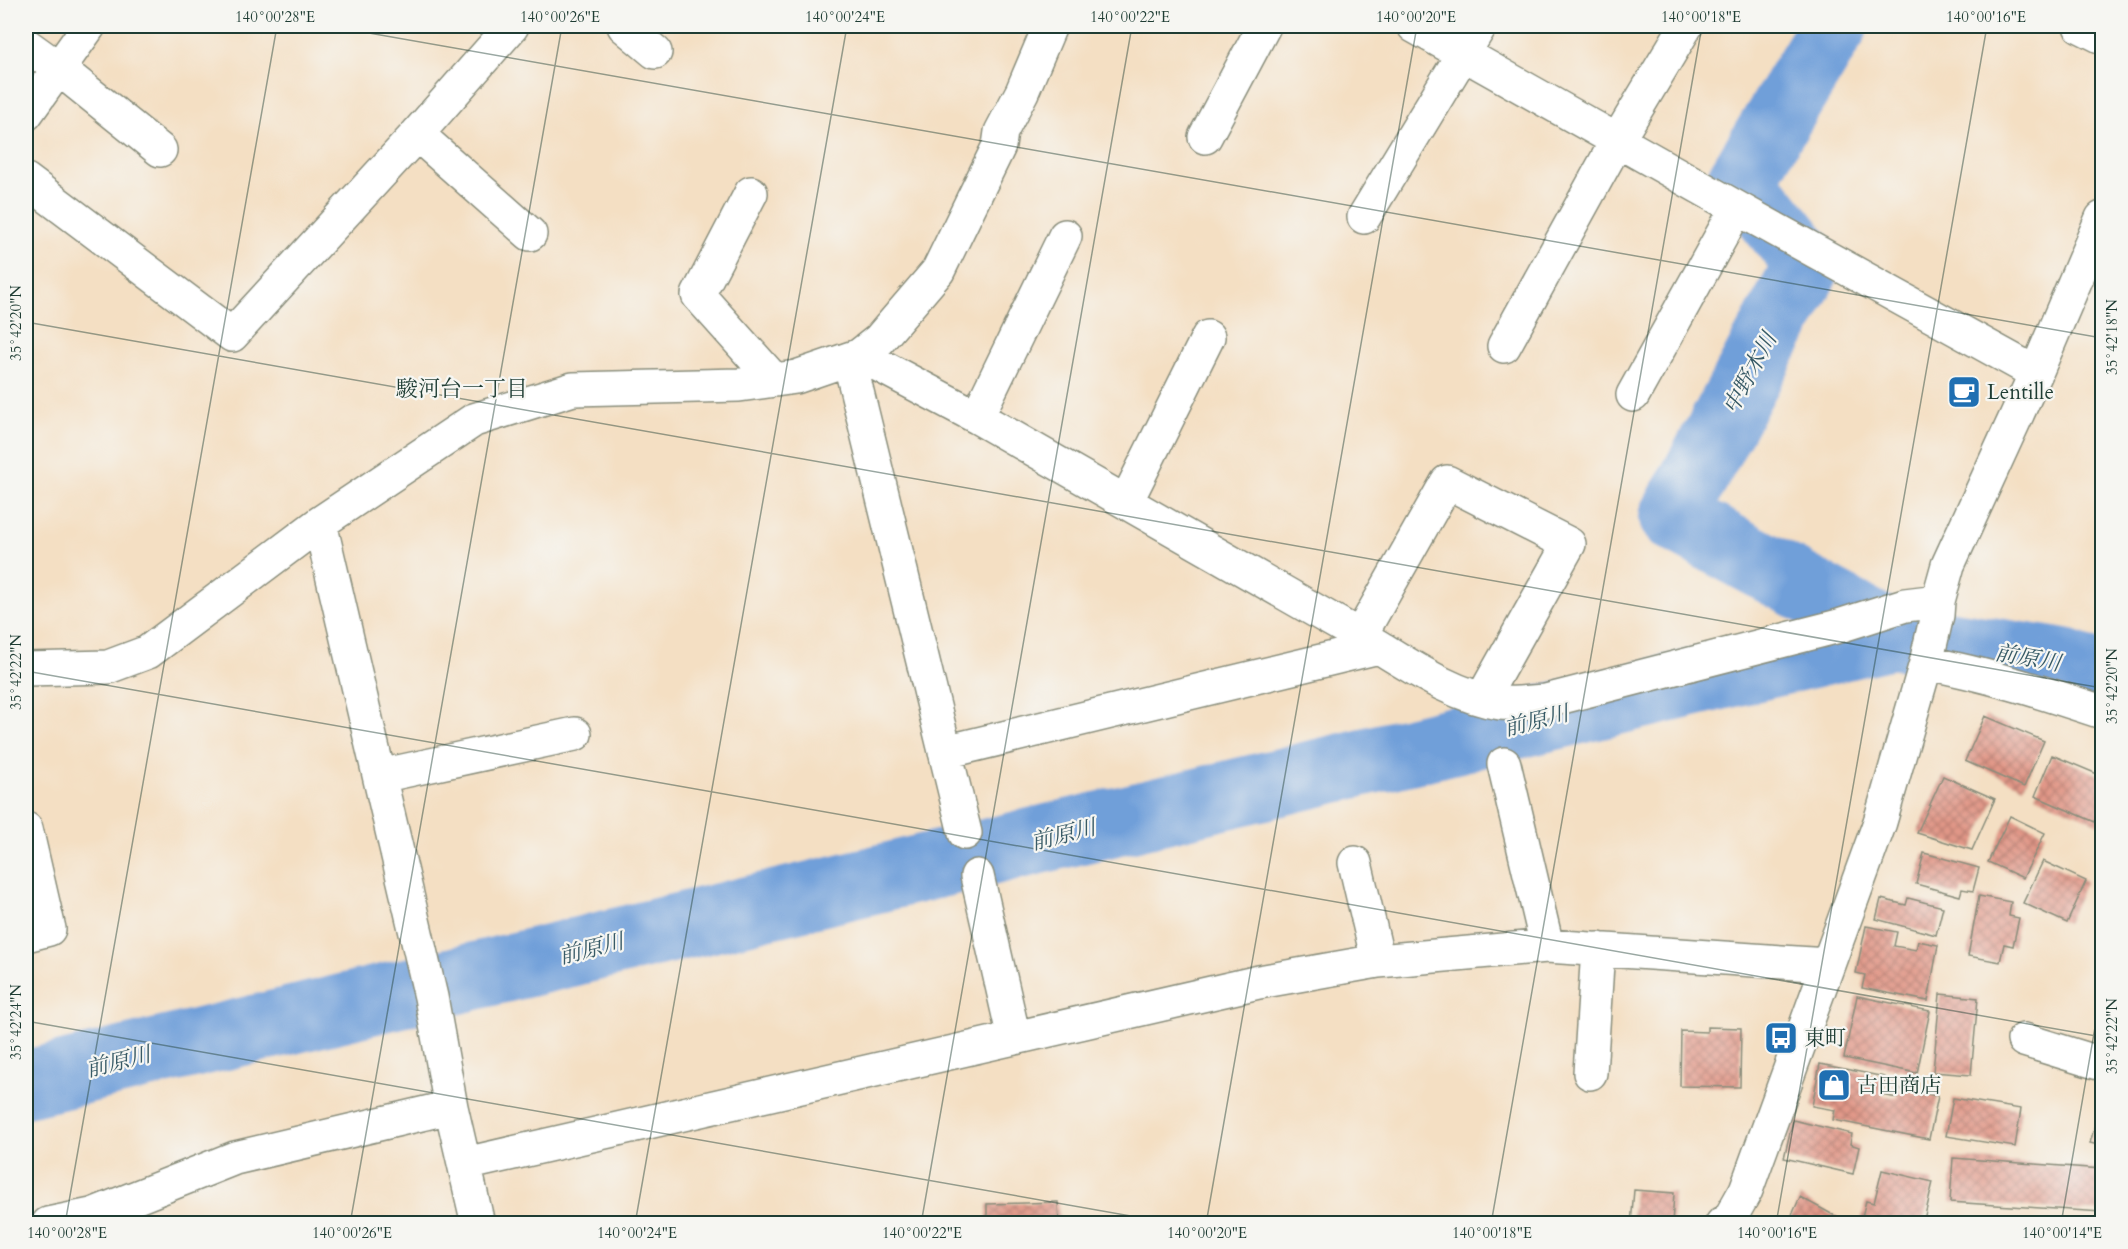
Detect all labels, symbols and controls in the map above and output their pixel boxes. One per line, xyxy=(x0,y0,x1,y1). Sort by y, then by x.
text: 140°00'28"E xyxy=(235,7,315,27)
text: 140°00'26"E xyxy=(520,7,600,27)
text: 140°00'24"E xyxy=(805,7,885,27)
text: 140°00'22"E xyxy=(1090,7,1170,27)
text: 140°00'20"E xyxy=(1376,7,1456,27)
text: 140°00'18"E xyxy=(1661,7,1741,27)
text: 140°00'16"E xyxy=(1946,7,2026,27)
text: 35°42'20"N xyxy=(6,285,26,361)
text: 35°42'18"N xyxy=(2102,299,2122,375)
water label: 中野木川 xyxy=(1716,326,1785,419)
district label: 駿河台一丁目 xyxy=(396,374,528,404)
cafe icon: Lentille xyxy=(1946,374,1982,410)
place label: Lentille xyxy=(1987,378,2054,407)
text: 35°42'22"N xyxy=(6,634,26,710)
water label: 前原川 xyxy=(1993,637,2065,679)
text: 35°42'20"N xyxy=(2102,648,2122,724)
water label: 前原川 xyxy=(1501,698,1574,744)
water label: 前原川 xyxy=(1028,812,1101,858)
water label: 前原川 xyxy=(556,926,629,972)
text: 35°42'24"N xyxy=(6,984,26,1060)
text: 35°42'22"N xyxy=(2102,998,2122,1074)
bus stop icon: 東町 xyxy=(1763,1020,1799,1056)
place label: 東町 xyxy=(1804,1024,1846,1053)
water label: 前原川 xyxy=(83,1039,156,1085)
shop icon: 古田商店 xyxy=(1816,1067,1852,1103)
place label: 古田商店 xyxy=(1857,1071,1941,1100)
text: 140°00'28"E xyxy=(27,1223,107,1243)
text: 140°00'26"E xyxy=(312,1223,392,1243)
text: 140°00'24"E xyxy=(597,1223,677,1243)
text: 140°00'22"E xyxy=(882,1223,962,1243)
text: 140°00'20"E xyxy=(1167,1223,1247,1243)
text: 140°00'18"E xyxy=(1452,1223,1532,1243)
text: 140°00'16"E xyxy=(1737,1223,1817,1243)
text: 140°00'14"E xyxy=(2022,1223,2102,1243)

